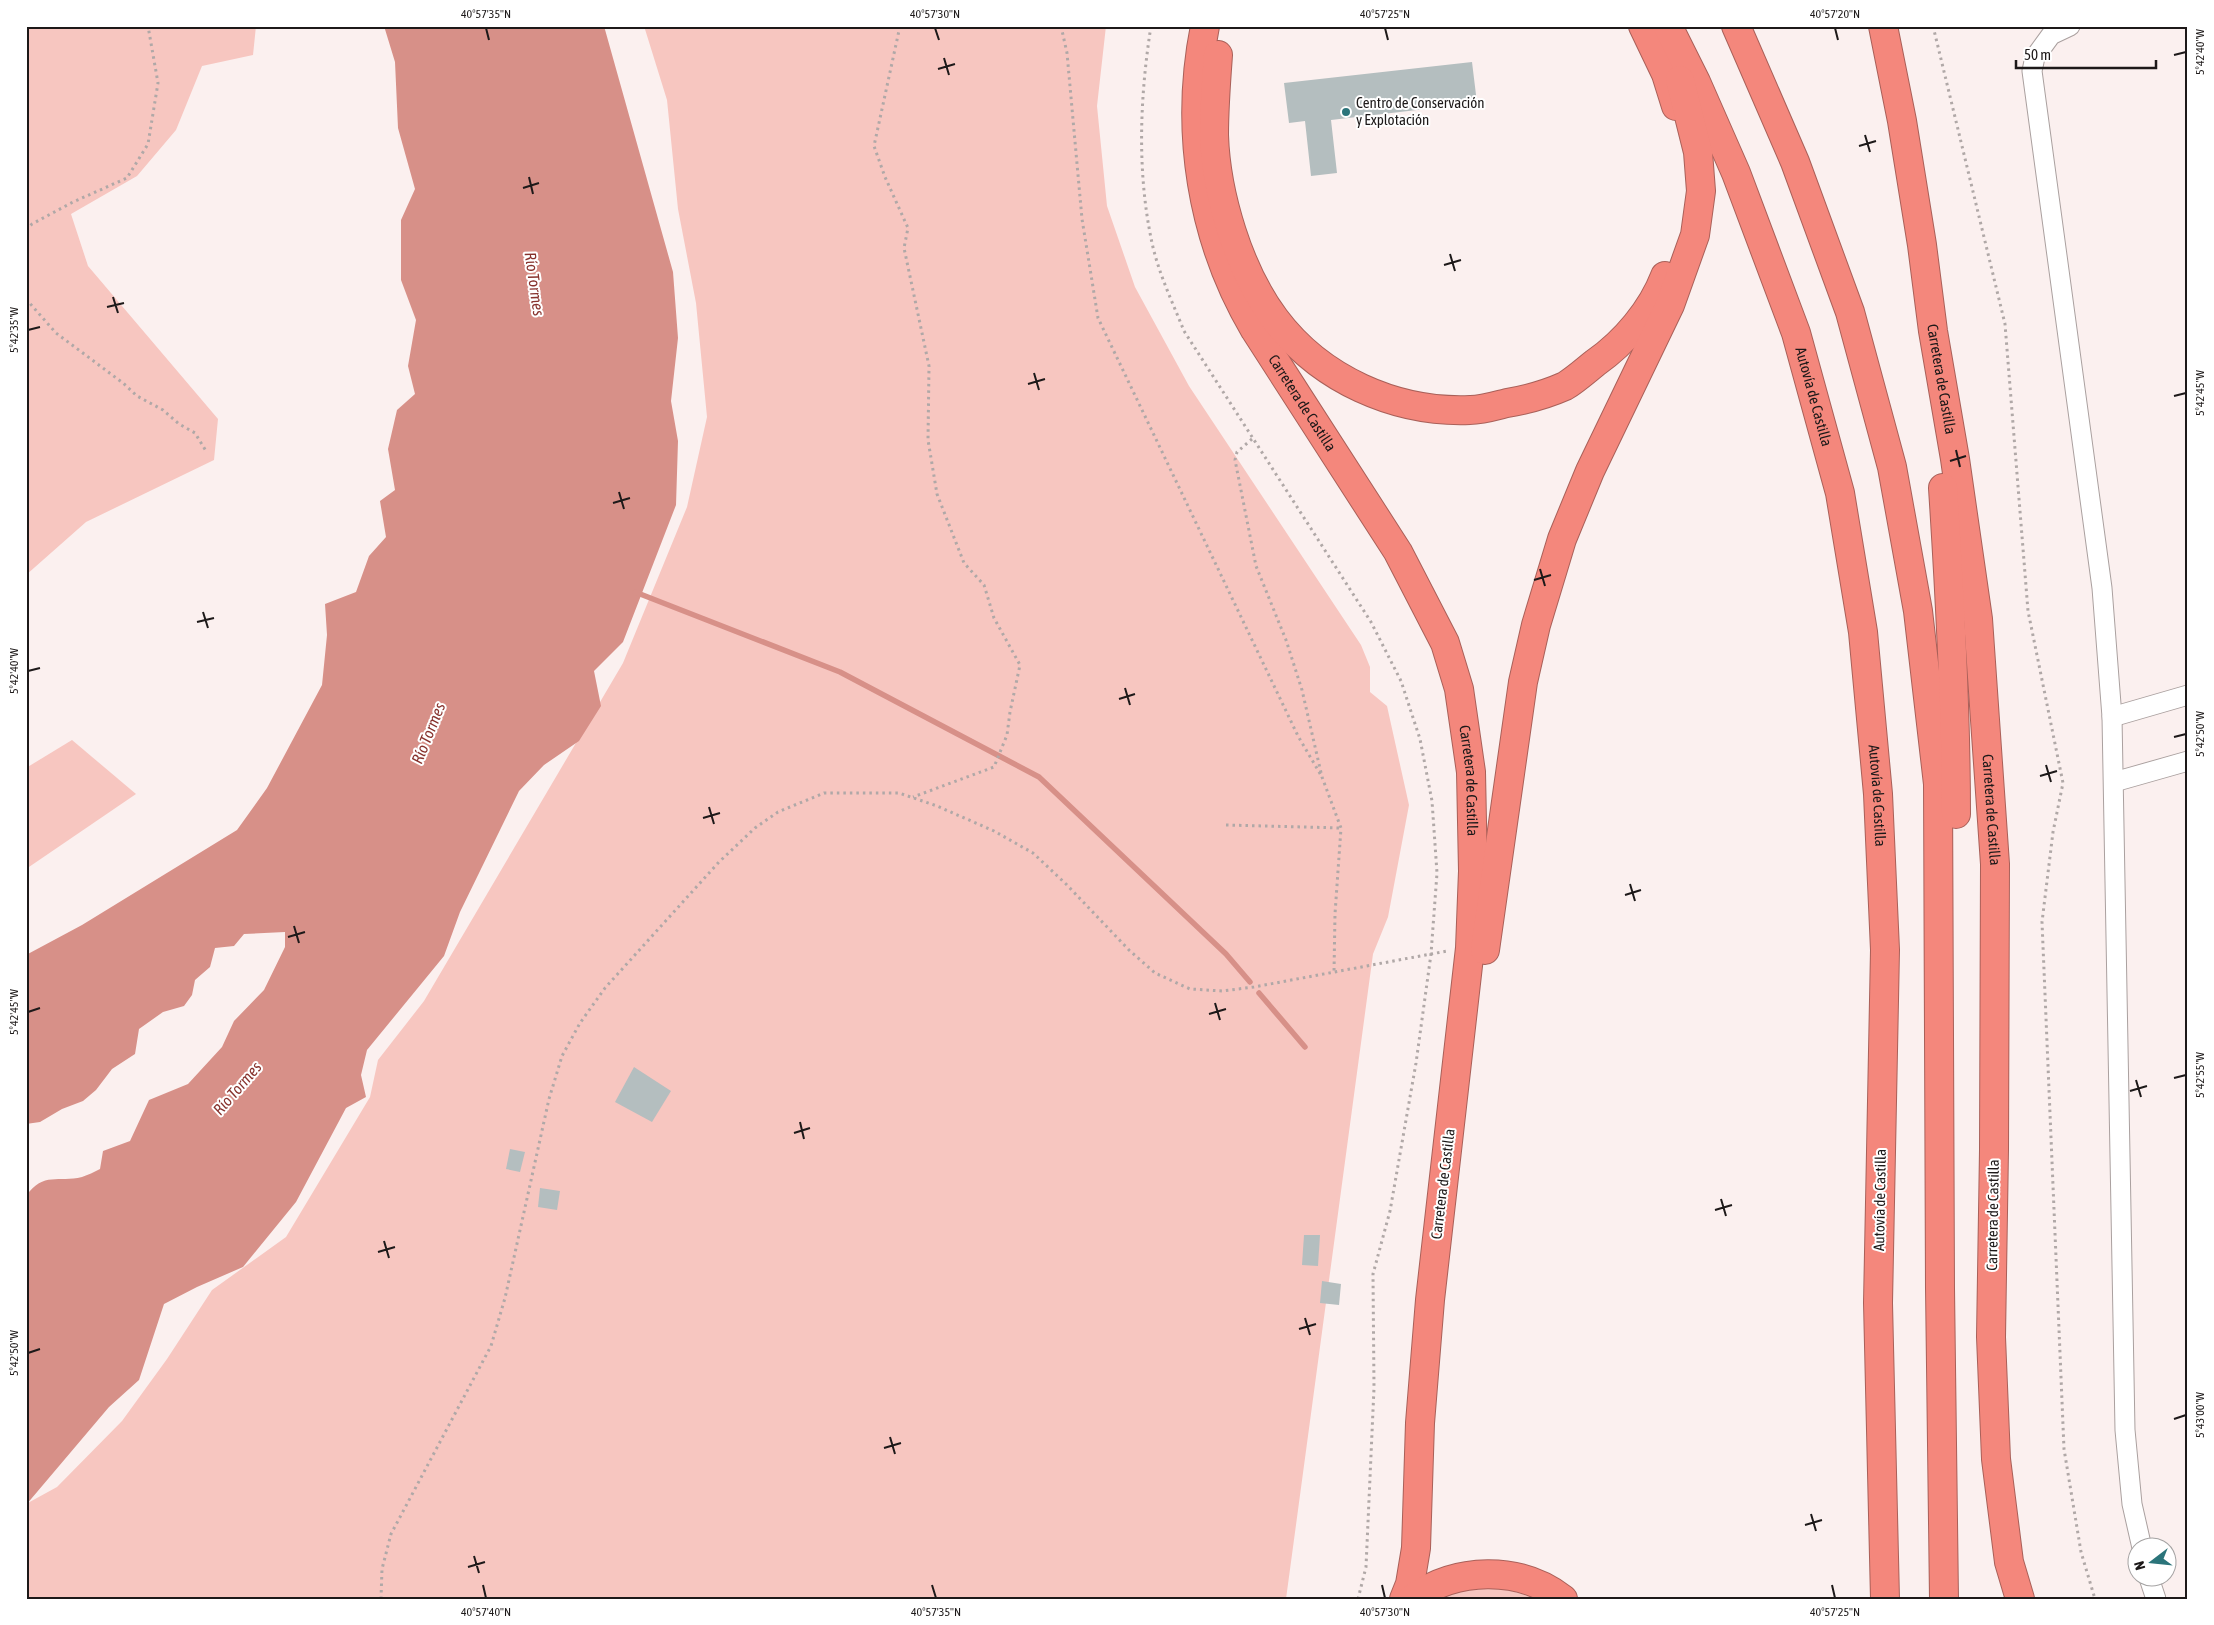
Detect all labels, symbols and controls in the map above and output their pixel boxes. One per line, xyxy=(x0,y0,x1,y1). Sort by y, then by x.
text: 40°57'35"N xyxy=(461,7,511,21)
text: 40°57'30"N xyxy=(910,7,960,21)
text: 40°57'25"N xyxy=(1360,7,1410,21)
text: 40°57'20"N xyxy=(1810,7,1860,21)
text: 5°42'40"W xyxy=(2193,29,2207,75)
scale bar xyxy=(2016,38,2156,70)
text: 50 m xyxy=(2024,46,2051,63)
place label: Centro de Conservación y Explotación xyxy=(1356,94,1485,128)
marker: Centro de Conservación y Explotación xyxy=(1340,106,1352,118)
water label: Río Tormes xyxy=(522,251,548,317)
text: 5°42'35"W xyxy=(7,307,21,353)
street label: Carretera de Castilla xyxy=(1924,323,1960,435)
street label: Autovía de Castilla xyxy=(1792,345,1836,448)
street label: Carretera de Castilla xyxy=(1265,351,1340,454)
text: 5°42'45"W xyxy=(2193,370,2207,416)
text: 5°42'40"W xyxy=(7,648,21,694)
water label: Río Tormes xyxy=(408,700,448,766)
text: 5°42'50"W xyxy=(2193,711,2207,757)
street label: Carretera de Castilla xyxy=(1456,724,1481,836)
street label: Autovía de Castilla xyxy=(1865,744,1889,847)
street label: Carretera de Castilla xyxy=(1979,754,2004,866)
text: 5°42'45"W xyxy=(7,989,21,1035)
text: 5°42'55"W xyxy=(2193,1052,2207,1098)
water label: Río Tormes xyxy=(209,1058,265,1118)
street label: Carretera de Castilla xyxy=(1427,1128,1458,1240)
street label: Autovía de Castilla xyxy=(1870,1149,1889,1251)
street label: Carretera de Castilla xyxy=(1983,1159,2002,1271)
text: 5°42'50"W xyxy=(7,1330,21,1376)
text: 5°43'00"W xyxy=(2193,1392,2207,1438)
north arrow xyxy=(2126,1538,2176,1588)
text: N xyxy=(2131,1559,2148,1572)
text: 40°57'40"N xyxy=(461,1605,511,1619)
text: 40°57'35"N xyxy=(911,1605,961,1619)
text: 40°57'30"N xyxy=(1360,1605,1410,1619)
text: 40°57'25"N xyxy=(1810,1605,1860,1619)

